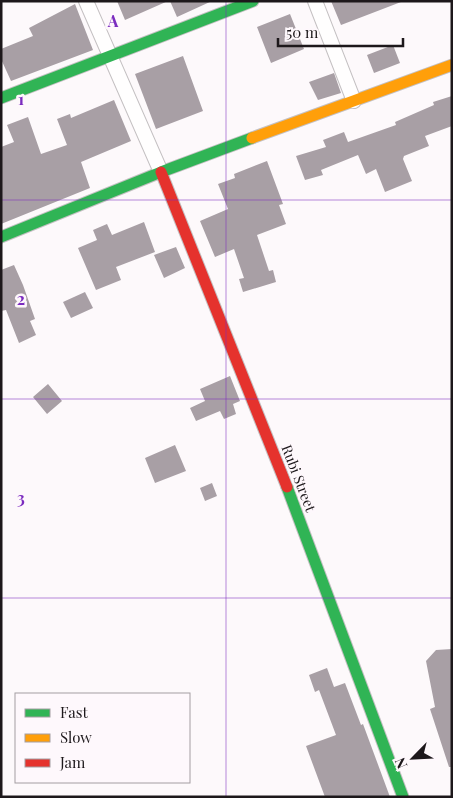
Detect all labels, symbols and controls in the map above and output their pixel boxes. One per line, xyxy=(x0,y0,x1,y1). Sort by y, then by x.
text: A xyxy=(107,10,119,31)
scale bar xyxy=(278,15,403,47)
text: 50 m xyxy=(286,22,319,42)
text: 1 xyxy=(18,88,24,109)
text: 2 xyxy=(17,288,25,309)
street label: Rubi Street xyxy=(278,442,321,515)
text: 3 xyxy=(17,487,25,508)
legend xyxy=(15,693,190,783)
text: Fast xyxy=(60,702,89,722)
text: Slow xyxy=(60,727,92,747)
north arrow xyxy=(388,733,438,783)
text: Jam xyxy=(59,752,86,772)
text: N xyxy=(390,755,411,772)

